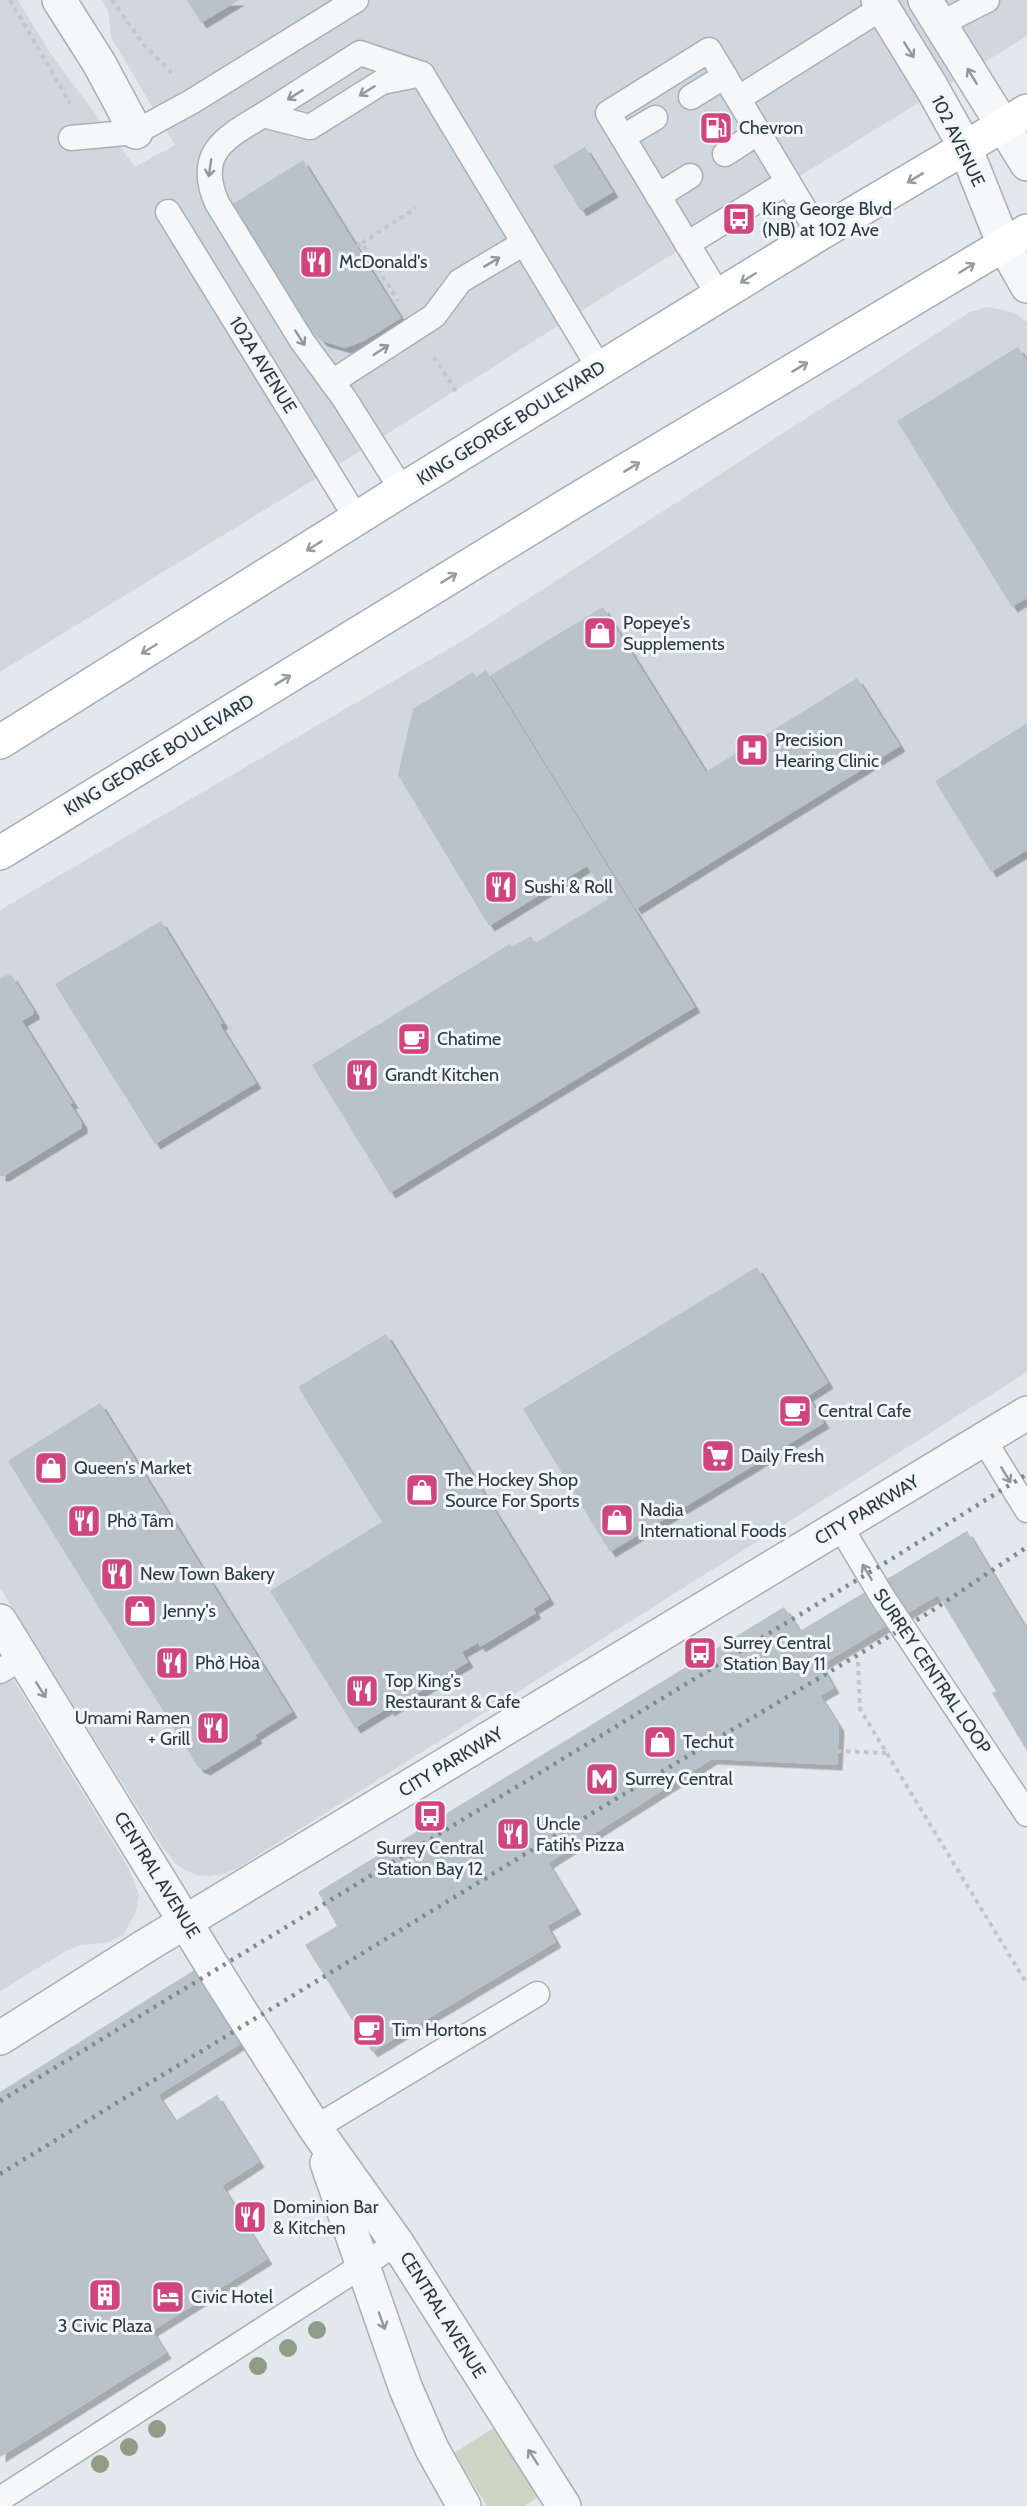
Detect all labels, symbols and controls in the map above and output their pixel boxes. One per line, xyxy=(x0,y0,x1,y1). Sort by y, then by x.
one-way arrow xyxy=(903,41,915,58)
one-way arrow xyxy=(965,68,977,85)
one-way arrow xyxy=(359,85,376,97)
one-way arrow xyxy=(287,89,304,101)
street label: 102 AVENUE xyxy=(926,92,990,190)
fuel station icon: Chevron xyxy=(698,110,734,146)
place label: Chevron xyxy=(739,117,803,139)
one-way arrow xyxy=(205,158,216,178)
one-way arrow xyxy=(907,172,924,184)
place label: King George Blvd (NB) at 102 Ave xyxy=(762,198,892,241)
bus stop icon: King George Blvd (NB) at 102 Ave xyxy=(721,201,757,237)
restaurant icon: McDonald's xyxy=(298,244,334,280)
place label: McDonald's xyxy=(339,251,427,273)
one-way arrow xyxy=(483,256,500,268)
one-way arrow xyxy=(958,261,975,273)
one-way arrow xyxy=(740,272,757,284)
street label: 102A AVENUE xyxy=(225,313,301,417)
one-way arrow xyxy=(295,329,307,346)
one-way arrow xyxy=(372,344,389,356)
street label: KING GEORGE BOULEVARD xyxy=(413,356,609,490)
one-way arrow xyxy=(791,361,808,373)
one-way arrow xyxy=(623,460,640,472)
one-way arrow xyxy=(306,540,323,552)
one-way arrow xyxy=(440,571,457,583)
place label: Popeye's Supplements xyxy=(623,612,725,655)
shop icon: Popeye's Supplements xyxy=(582,615,618,651)
one-way arrow xyxy=(141,643,158,655)
one-way arrow xyxy=(274,673,291,685)
street label: KING GEORGE BOULEVARD xyxy=(60,689,258,821)
place label: Precision Hearing Clinic xyxy=(775,729,879,772)
hospital icon: Precision Hearing Clinic xyxy=(734,732,770,768)
restaurant icon: Sushi & Roll xyxy=(483,869,519,905)
place label: Sushi & Roll xyxy=(524,876,614,898)
cafe icon: Chatime xyxy=(396,1021,432,1057)
place label: Chatime xyxy=(437,1028,501,1050)
restaurant icon: Grandt Kitchen xyxy=(344,1057,380,1093)
place label: Grandt Kitchen xyxy=(385,1064,499,1086)
cafe icon: Central Cafe xyxy=(777,1393,813,1429)
place label: Central Cafe xyxy=(818,1400,911,1422)
supermarket icon: Daily Fresh xyxy=(700,1438,736,1474)
place label: Daily Fresh xyxy=(741,1445,824,1467)
shop icon: Queen's Market xyxy=(33,1450,69,1486)
place label: Queen's Market xyxy=(74,1457,192,1479)
one-way arrow xyxy=(1000,1466,1012,1483)
place label: The Hockey Shop Source For Sports xyxy=(445,1469,579,1512)
street label: CITY PARKWAY xyxy=(811,1470,924,1550)
shop icon: The Hockey Shop Source For Sports xyxy=(404,1472,440,1508)
place label: Nadia International Foods xyxy=(640,1499,786,1542)
shop icon: Nadia International Foods xyxy=(599,1502,635,1538)
restaurant icon: Phở Tâm xyxy=(66,1503,102,1539)
place label: Phở Tâm xyxy=(107,1510,174,1532)
restaurant icon: New Town Bakery xyxy=(99,1556,135,1592)
place label: New Town Bakery xyxy=(140,1563,275,1585)
one-way arrow xyxy=(861,1564,873,1581)
street label: SURREY CENTRAL LOOP xyxy=(869,1584,995,1758)
shop icon: Jenny's xyxy=(122,1593,158,1629)
place label: Jenny's xyxy=(162,1600,216,1622)
place label: Surrey Central Station Bay 11 xyxy=(723,1632,831,1675)
bus stop icon: Surrey Central Station Bay 11 xyxy=(682,1635,718,1671)
restaurant icon: Phở Hòa xyxy=(154,1645,190,1681)
place label: Phở Hòa xyxy=(195,1652,260,1674)
place label: Top King's Restaurant & Cafe xyxy=(385,1670,520,1713)
restaurant icon: Top King's Restaurant & Cafe xyxy=(344,1673,380,1709)
one-way arrow xyxy=(35,1681,47,1697)
place label: Umami Ramen + Grill xyxy=(75,1707,191,1750)
restaurant icon: Umami Ramen + Grill xyxy=(195,1710,231,1746)
street label: CITY PARKWAY xyxy=(395,1722,508,1802)
shop icon: Techut xyxy=(642,1724,678,1760)
place label: Techut xyxy=(683,1731,734,1753)
metro station icon: Surrey Central xyxy=(584,1761,620,1797)
place label: Surrey Central xyxy=(625,1768,733,1790)
bus stop icon: Surrey Central Station Bay 12 xyxy=(412,1798,448,1834)
street label: CENTRAL AVENUE xyxy=(109,1808,205,1942)
place label: Uncle Fatih’s Pizza xyxy=(536,1813,625,1856)
restaurant icon: Uncle Fatih’s Pizza xyxy=(495,1816,531,1852)
place label: Surrey Central Station Bay 12 xyxy=(376,1837,485,1880)
cafe icon: Tim Hortons xyxy=(351,2012,387,2048)
place label: Tim Hortons xyxy=(392,2019,487,2041)
place label: Dominion Bar & Kitchen xyxy=(273,2196,379,2239)
restaurant icon: Dominion Bar & Kitchen xyxy=(232,2199,268,2235)
street label: CENTRAL AVENUE xyxy=(395,2248,491,2382)
building icon: 3 Civic Plaza xyxy=(87,2277,123,2313)
hotel icon: Civic Hotel xyxy=(150,2279,186,2315)
place label: Civic Hotel xyxy=(191,2286,274,2308)
one-way arrow xyxy=(378,2311,389,2330)
place label: 3 Civic Plaza xyxy=(58,2315,153,2337)
one-way arrow xyxy=(526,2449,538,2466)

